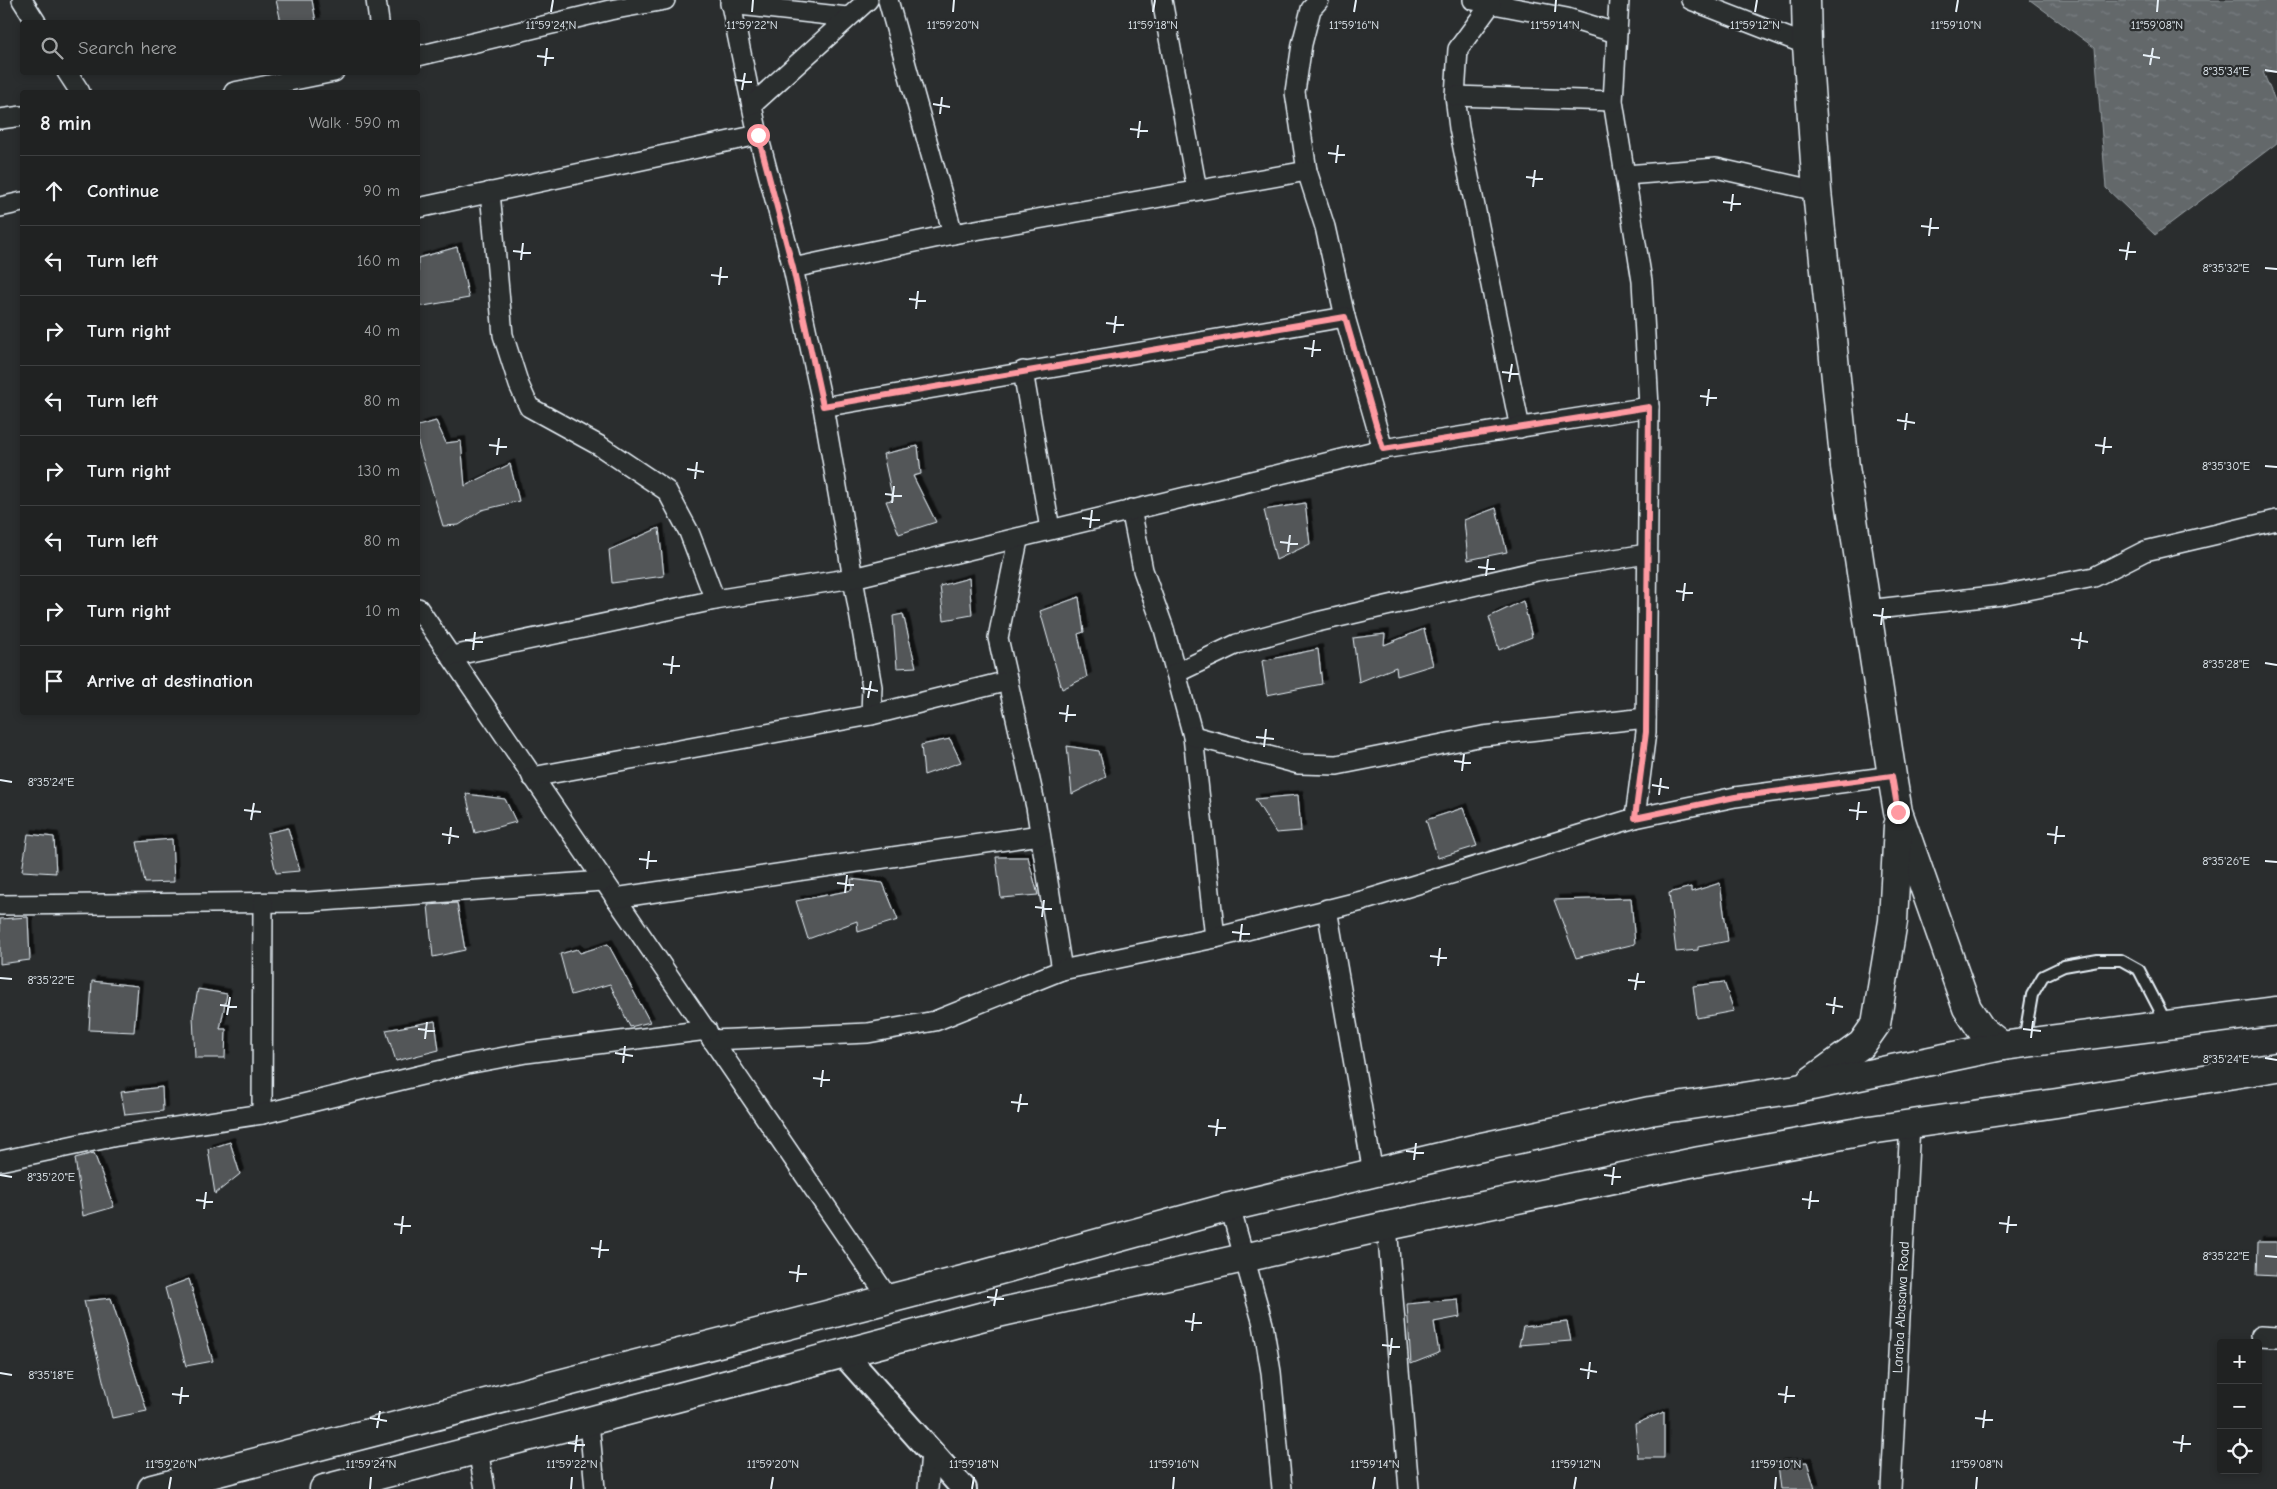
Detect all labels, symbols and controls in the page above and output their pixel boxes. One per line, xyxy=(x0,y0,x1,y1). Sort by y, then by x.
text: 11°59'24"N xyxy=(526,18,576,32)
text: 11°59'22"N xyxy=(726,18,778,32)
text: 11°59'20"N xyxy=(927,18,979,32)
text: 11°59'18"N xyxy=(1128,18,1178,32)
text: 11°59'16"N xyxy=(1329,18,1379,32)
text: 11°59'14"N xyxy=(1530,18,1580,32)
text: 11°59'12"N xyxy=(1730,18,1780,32)
text: 11°59'10"N xyxy=(1931,18,1981,32)
text: 11°59'08"N xyxy=(2131,18,2183,32)
search box xyxy=(20,20,420,75)
icon: search xyxy=(38,34,66,62)
text: Search here xyxy=(78,37,177,59)
text: 8°35'34"E xyxy=(2203,64,2249,78)
text: 8 min xyxy=(40,111,91,135)
text: Walk · 590 m xyxy=(309,114,400,132)
route start xyxy=(747,124,770,147)
icon: ahead xyxy=(40,177,68,205)
text: Continue xyxy=(87,180,159,202)
text: 90 m xyxy=(363,182,400,200)
icon: left xyxy=(40,247,68,275)
text: Turn left xyxy=(87,250,158,272)
text: 160 m xyxy=(357,252,400,270)
text: 8°35'32"E xyxy=(2203,261,2249,275)
icon: right xyxy=(40,317,68,345)
text: Turn right xyxy=(87,320,171,342)
text: 40 m xyxy=(364,322,400,340)
icon: left xyxy=(40,387,68,415)
text: Turn left xyxy=(87,390,158,412)
text: 80 m xyxy=(363,392,400,410)
icon: right xyxy=(40,457,68,485)
text: 8°35'30"E xyxy=(2202,459,2250,473)
text: Turn right xyxy=(87,460,171,482)
text: 130 m xyxy=(357,462,400,480)
icon: left xyxy=(40,527,68,555)
text: Turn left xyxy=(87,530,158,552)
text: 80 m xyxy=(363,532,400,550)
icon: right xyxy=(40,597,68,625)
text: Turn right xyxy=(87,600,171,622)
text: 10 m xyxy=(365,602,400,620)
text: 8°35'28"E xyxy=(2202,657,2250,671)
icon: arrive xyxy=(40,667,68,695)
text: Arrive at destination xyxy=(87,670,253,692)
text: 8°35'24"E xyxy=(28,775,74,789)
route end xyxy=(1887,801,1910,824)
text: 8°35'26"E xyxy=(2202,854,2250,868)
text: 8°35'22"E xyxy=(27,973,75,987)
text: 8°35'24"E xyxy=(2203,1052,2249,1066)
text: 8°35'20"E xyxy=(27,1170,75,1184)
street label: Laraba Abasawa Road xyxy=(1889,1241,1912,1374)
text: 8°35'22"E xyxy=(2202,1249,2250,1263)
map controls xyxy=(2217,1339,2262,1474)
button: + xyxy=(2217,1339,2262,1384)
text: 8°35'18"E xyxy=(28,1368,74,1382)
button: − xyxy=(2217,1384,2262,1429)
button: locate xyxy=(2217,1429,2262,1474)
text: 11°59'26"N xyxy=(145,1457,197,1471)
text: 11°59'24"N xyxy=(346,1457,396,1471)
text: 11°59'22"N xyxy=(546,1457,598,1471)
text: 11°59'20"N xyxy=(747,1457,799,1471)
text: 11°59'18"N xyxy=(949,1457,999,1471)
text: 11°59'16"N xyxy=(1149,1457,1199,1471)
text: 11°59'14"N xyxy=(1350,1457,1400,1471)
text: 11°59'12"N xyxy=(1551,1457,1601,1471)
text: 11°59'10"N xyxy=(1751,1457,1801,1471)
text: 11°59'08"N xyxy=(1951,1457,2003,1471)

